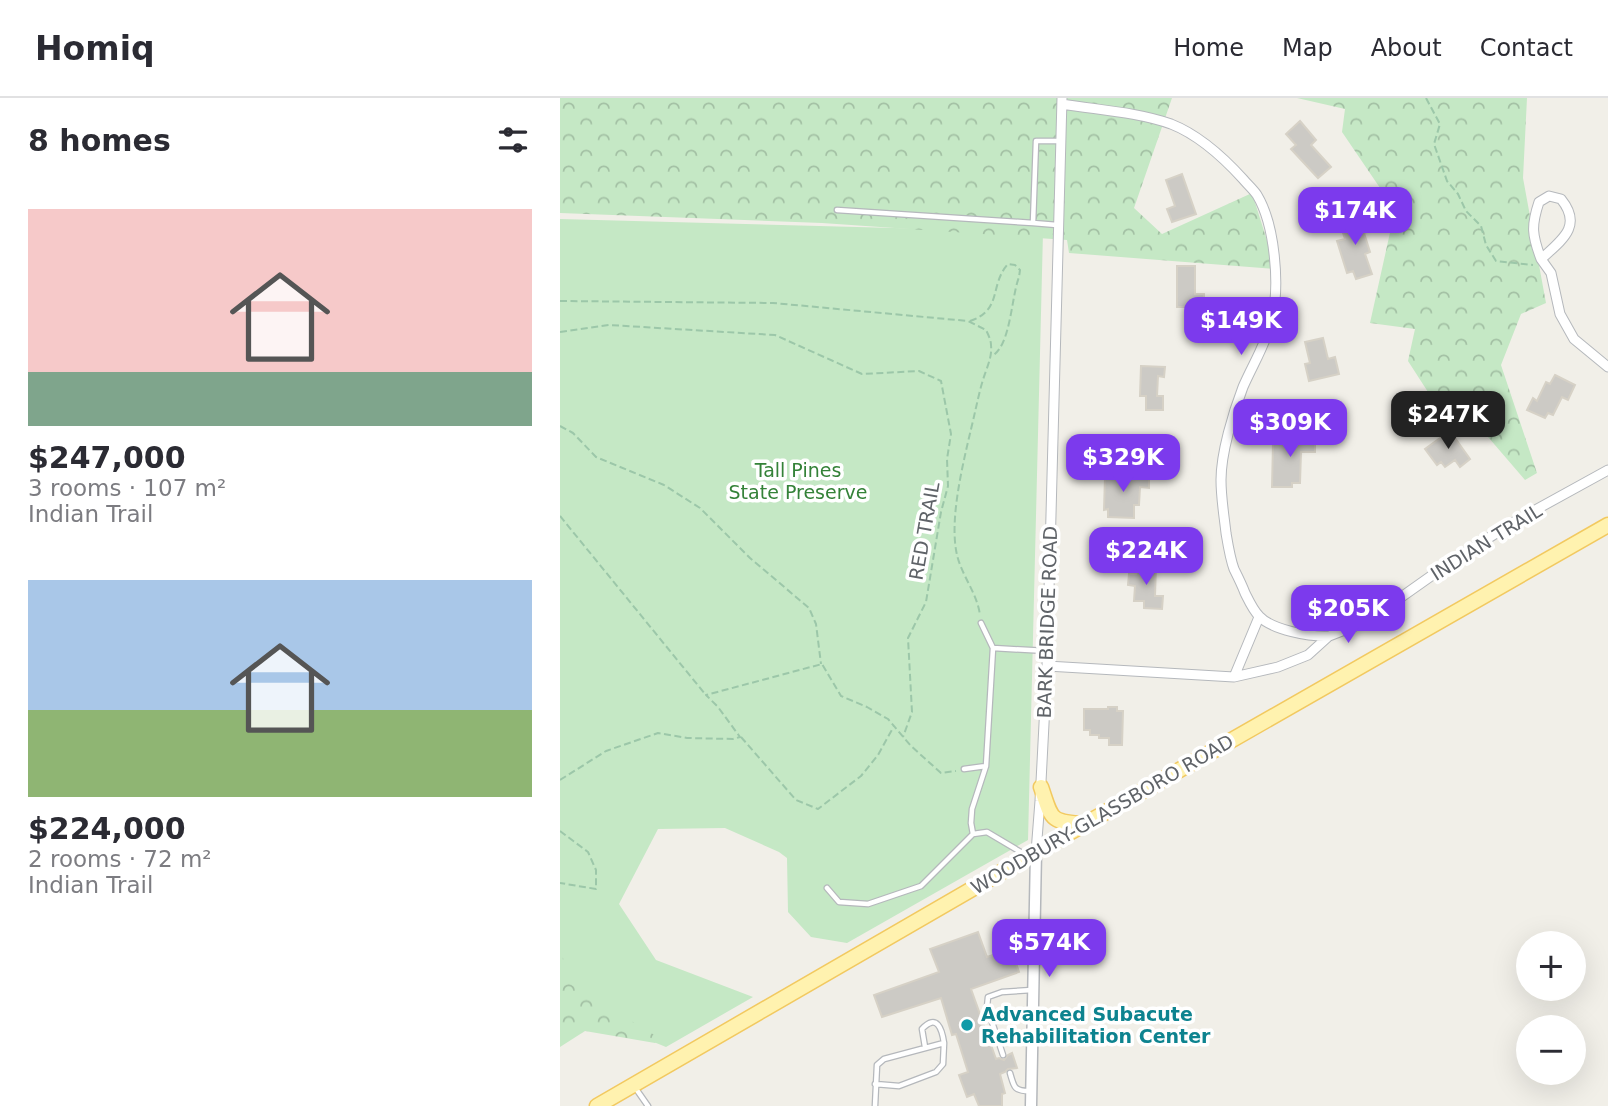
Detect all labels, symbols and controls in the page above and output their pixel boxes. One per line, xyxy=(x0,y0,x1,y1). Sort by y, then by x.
text: Homiq xyxy=(35,29,155,68)
text: Home xyxy=(1173,34,1244,62)
text: Map xyxy=(1282,34,1333,62)
text: About xyxy=(1371,34,1442,62)
text: Contact xyxy=(1480,34,1573,62)
icon: filters xyxy=(494,121,532,159)
text: 8 homes xyxy=(28,123,171,158)
pin: $174K xyxy=(1306,188,1404,247)
text: $174K xyxy=(1314,197,1396,223)
icon: home xyxy=(217,254,343,380)
pin: $149K xyxy=(1192,298,1290,357)
text: $149K xyxy=(1200,307,1282,333)
pin: $247K xyxy=(1399,392,1497,451)
pin: $309K xyxy=(1241,400,1339,459)
text: $247K xyxy=(1407,401,1489,427)
text: $309K xyxy=(1249,409,1331,435)
pin: $329K xyxy=(1074,434,1172,494)
text: $247,000 xyxy=(28,440,186,475)
text: $329K xyxy=(1082,444,1164,470)
park label: Tall Pines State Preserve xyxy=(729,459,867,503)
text: 3 rooms · 107 m² xyxy=(28,475,226,501)
street label: RED TRAIL xyxy=(905,480,944,582)
street label: INDIAN TRAIL xyxy=(1427,499,1546,585)
text: Indian Trail xyxy=(28,501,153,527)
street label: BARK BRIDGE ROAD xyxy=(1033,525,1061,719)
pin: $224K xyxy=(1097,528,1195,587)
text: $224K xyxy=(1105,537,1187,563)
pin: $205K xyxy=(1299,586,1397,645)
text: $205K xyxy=(1307,595,1389,621)
icon: home xyxy=(217,625,343,751)
street label: WOODBURY-GLASSBORO ROAD xyxy=(967,730,1237,898)
text: $224,000 xyxy=(28,811,186,846)
text: 2 rooms · 72 m² xyxy=(28,846,212,872)
text: Indian Trail xyxy=(28,872,153,898)
pin: $574K xyxy=(1000,920,1098,979)
text: $574K xyxy=(1008,929,1090,955)
map controls xyxy=(1516,931,1586,1085)
button: + xyxy=(1516,931,1586,1001)
place label: Advanced Subacute Rehabilitation Center xyxy=(981,1003,1211,1047)
button: − xyxy=(1516,1015,1586,1085)
marker: Advanced Subacute Rehabilitation Center xyxy=(959,1017,975,1033)

